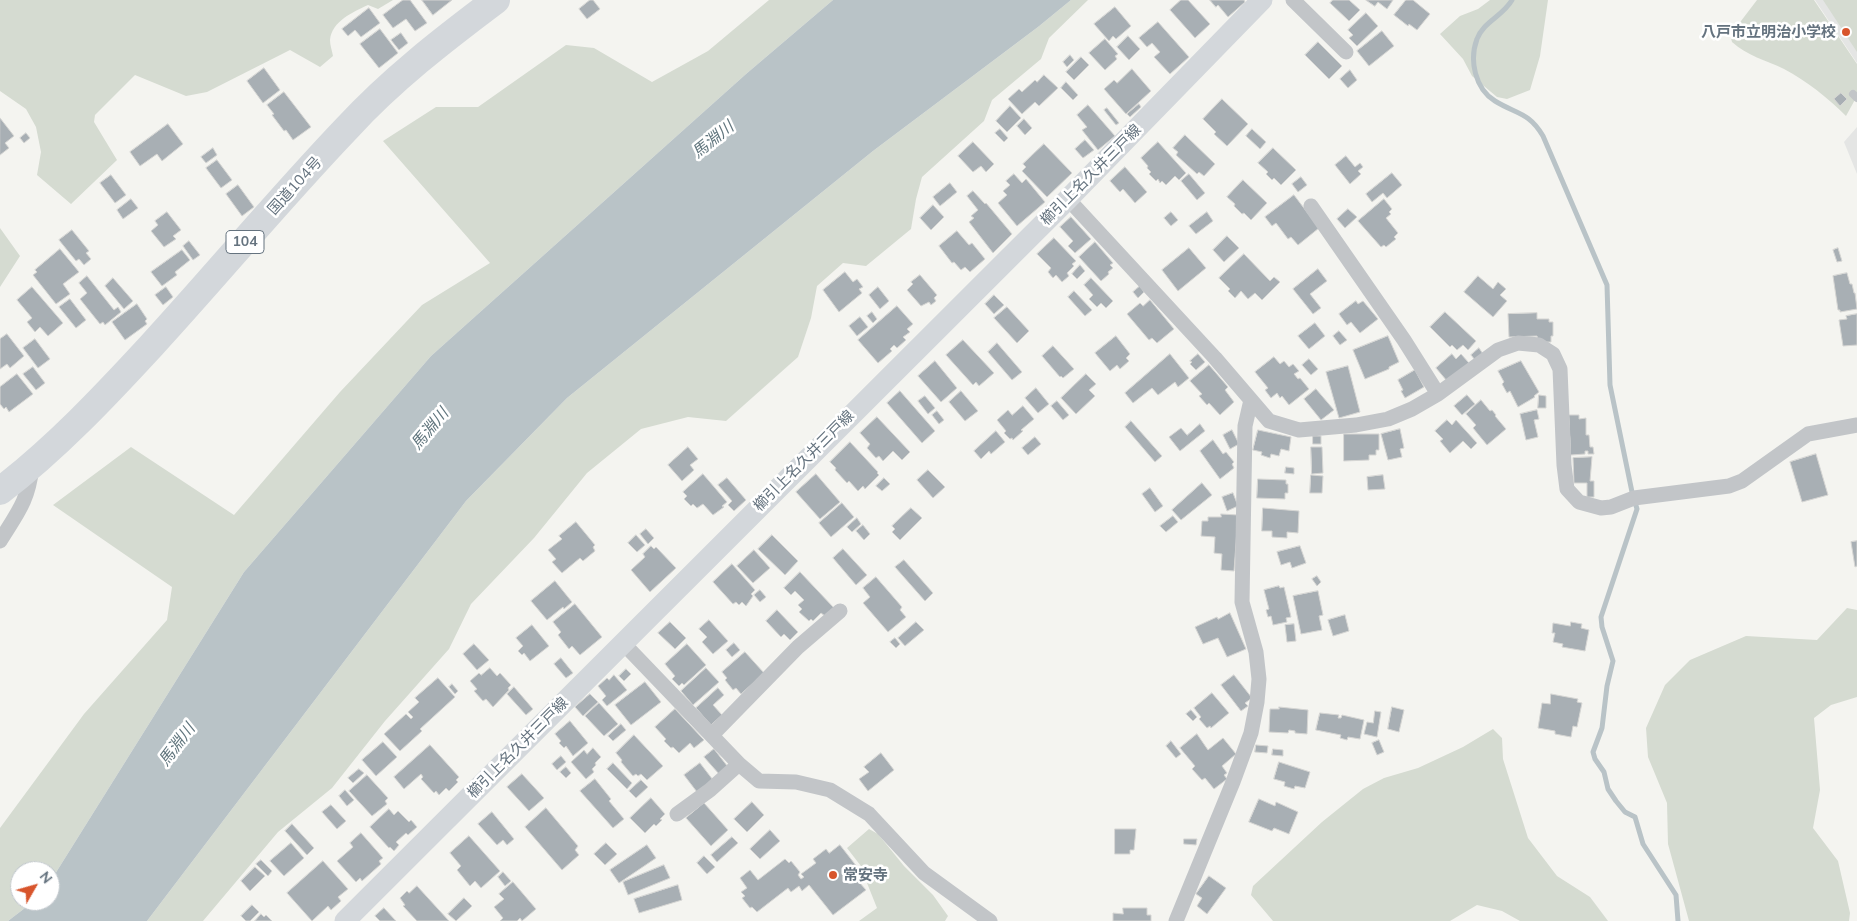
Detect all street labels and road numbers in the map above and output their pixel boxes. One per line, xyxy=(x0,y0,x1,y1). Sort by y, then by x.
street label: 櫛引上名久井三戸線 xyxy=(1037,121,1145,229)
street label: 国道104号 xyxy=(264,153,326,219)
road number: 104 xyxy=(226,230,264,253)
street label: 櫛引上名久井三戸線 xyxy=(750,407,858,515)
street label: 櫛引上名久井三戸線 xyxy=(464,694,572,802)

